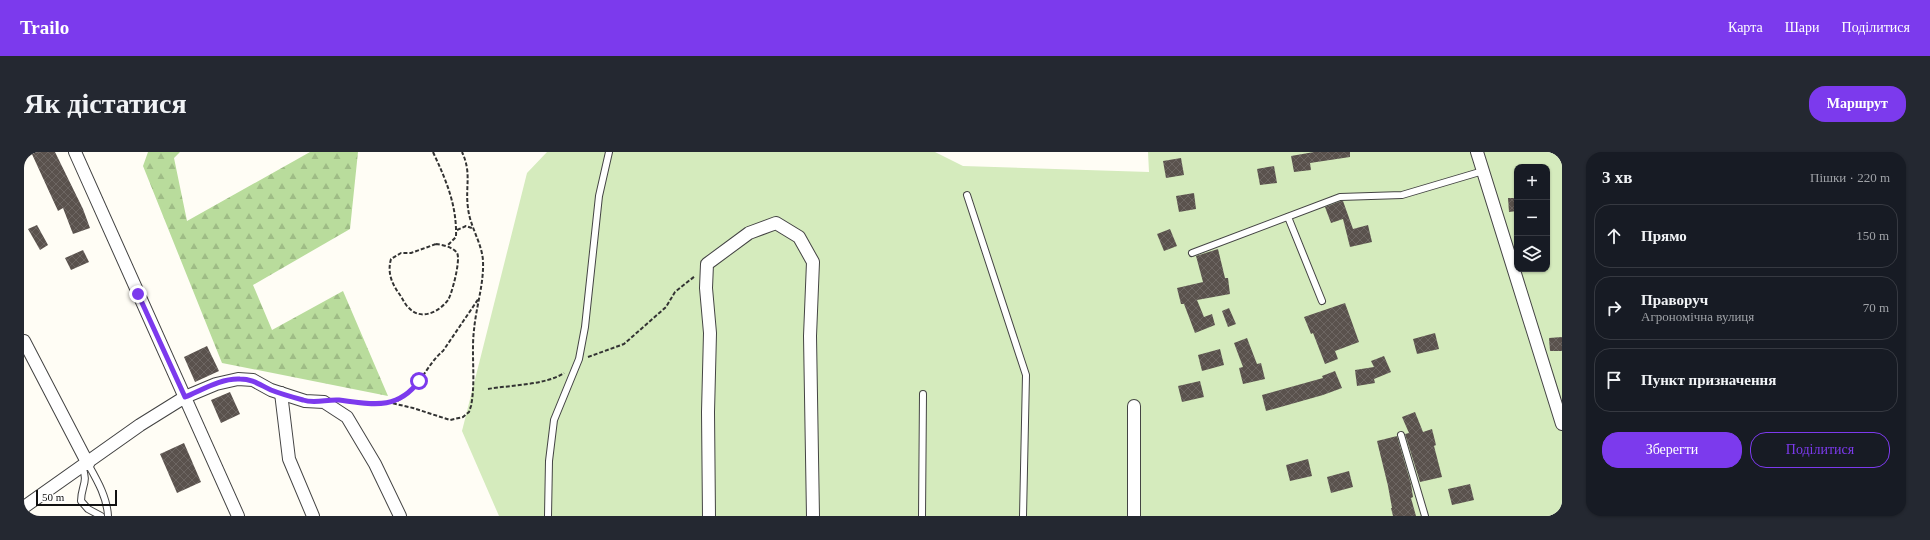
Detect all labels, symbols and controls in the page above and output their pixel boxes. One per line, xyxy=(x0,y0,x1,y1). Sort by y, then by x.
text: Trailo xyxy=(20,17,69,38)
text: Карта xyxy=(1728,20,1763,35)
text: Шари xyxy=(1785,20,1820,35)
text: Поділитися xyxy=(1842,20,1910,35)
button: Маршрут xyxy=(1809,86,1906,122)
text: Як дістатися xyxy=(24,88,187,119)
map controls xyxy=(1514,164,1550,272)
button: + xyxy=(1514,164,1550,200)
text: 3 хв xyxy=(1602,168,1632,187)
text: Пішки · 220 m xyxy=(1810,170,1890,185)
button: − xyxy=(1514,200,1550,236)
icon: ahead xyxy=(1603,225,1625,247)
text: Прямо xyxy=(1641,228,1687,244)
text: 150 m xyxy=(1856,228,1889,243)
button: layers xyxy=(1514,236,1550,272)
route end xyxy=(129,285,147,303)
text: Праворуч xyxy=(1641,292,1708,308)
icon: right xyxy=(1603,297,1625,319)
text: 70 m xyxy=(1863,300,1889,315)
text: Агрономічна вулиця xyxy=(1641,309,1754,324)
icon: arrive xyxy=(1603,369,1625,391)
route start xyxy=(410,372,428,390)
text: Пункт призначення xyxy=(1641,372,1776,388)
button: Зберегти xyxy=(1602,432,1742,468)
button: Поділитися xyxy=(1750,432,1890,468)
scale bar xyxy=(36,488,117,507)
text: 50 m xyxy=(42,491,64,503)

